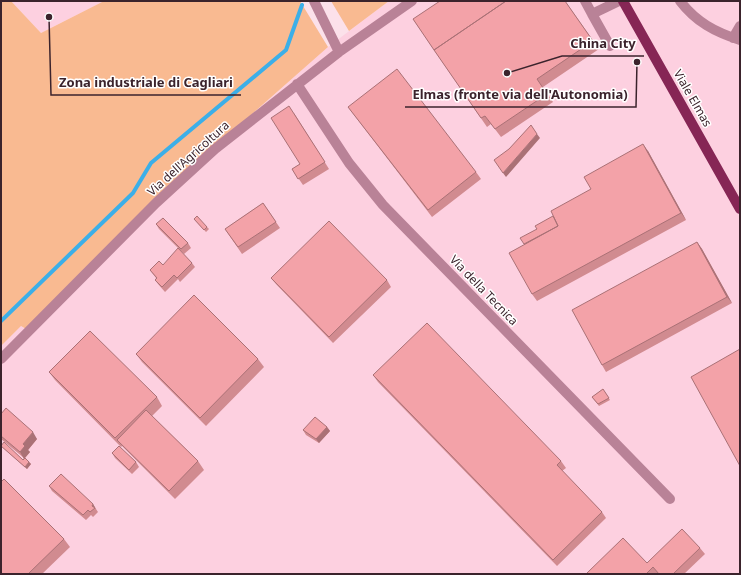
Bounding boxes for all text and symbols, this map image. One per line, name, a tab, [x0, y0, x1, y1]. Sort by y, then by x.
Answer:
callout: China City	[562, 31, 644, 56]
text: China City	[570, 34, 636, 52]
street label: Viale Elmas	[670, 66, 716, 130]
callout: Zona industriale di Cagliari	[51, 70, 241, 95]
text: Zona industriale di Cagliari	[59, 73, 233, 91]
callout: Elmas (fronte via dell'Autonomia)	[405, 82, 636, 107]
text: Elmas (fronte via dell'Autonomia)	[412, 85, 628, 103]
street label: Via dell'Agricoltura	[143, 117, 233, 199]
street label: Via della Tecnica	[446, 251, 522, 329]

